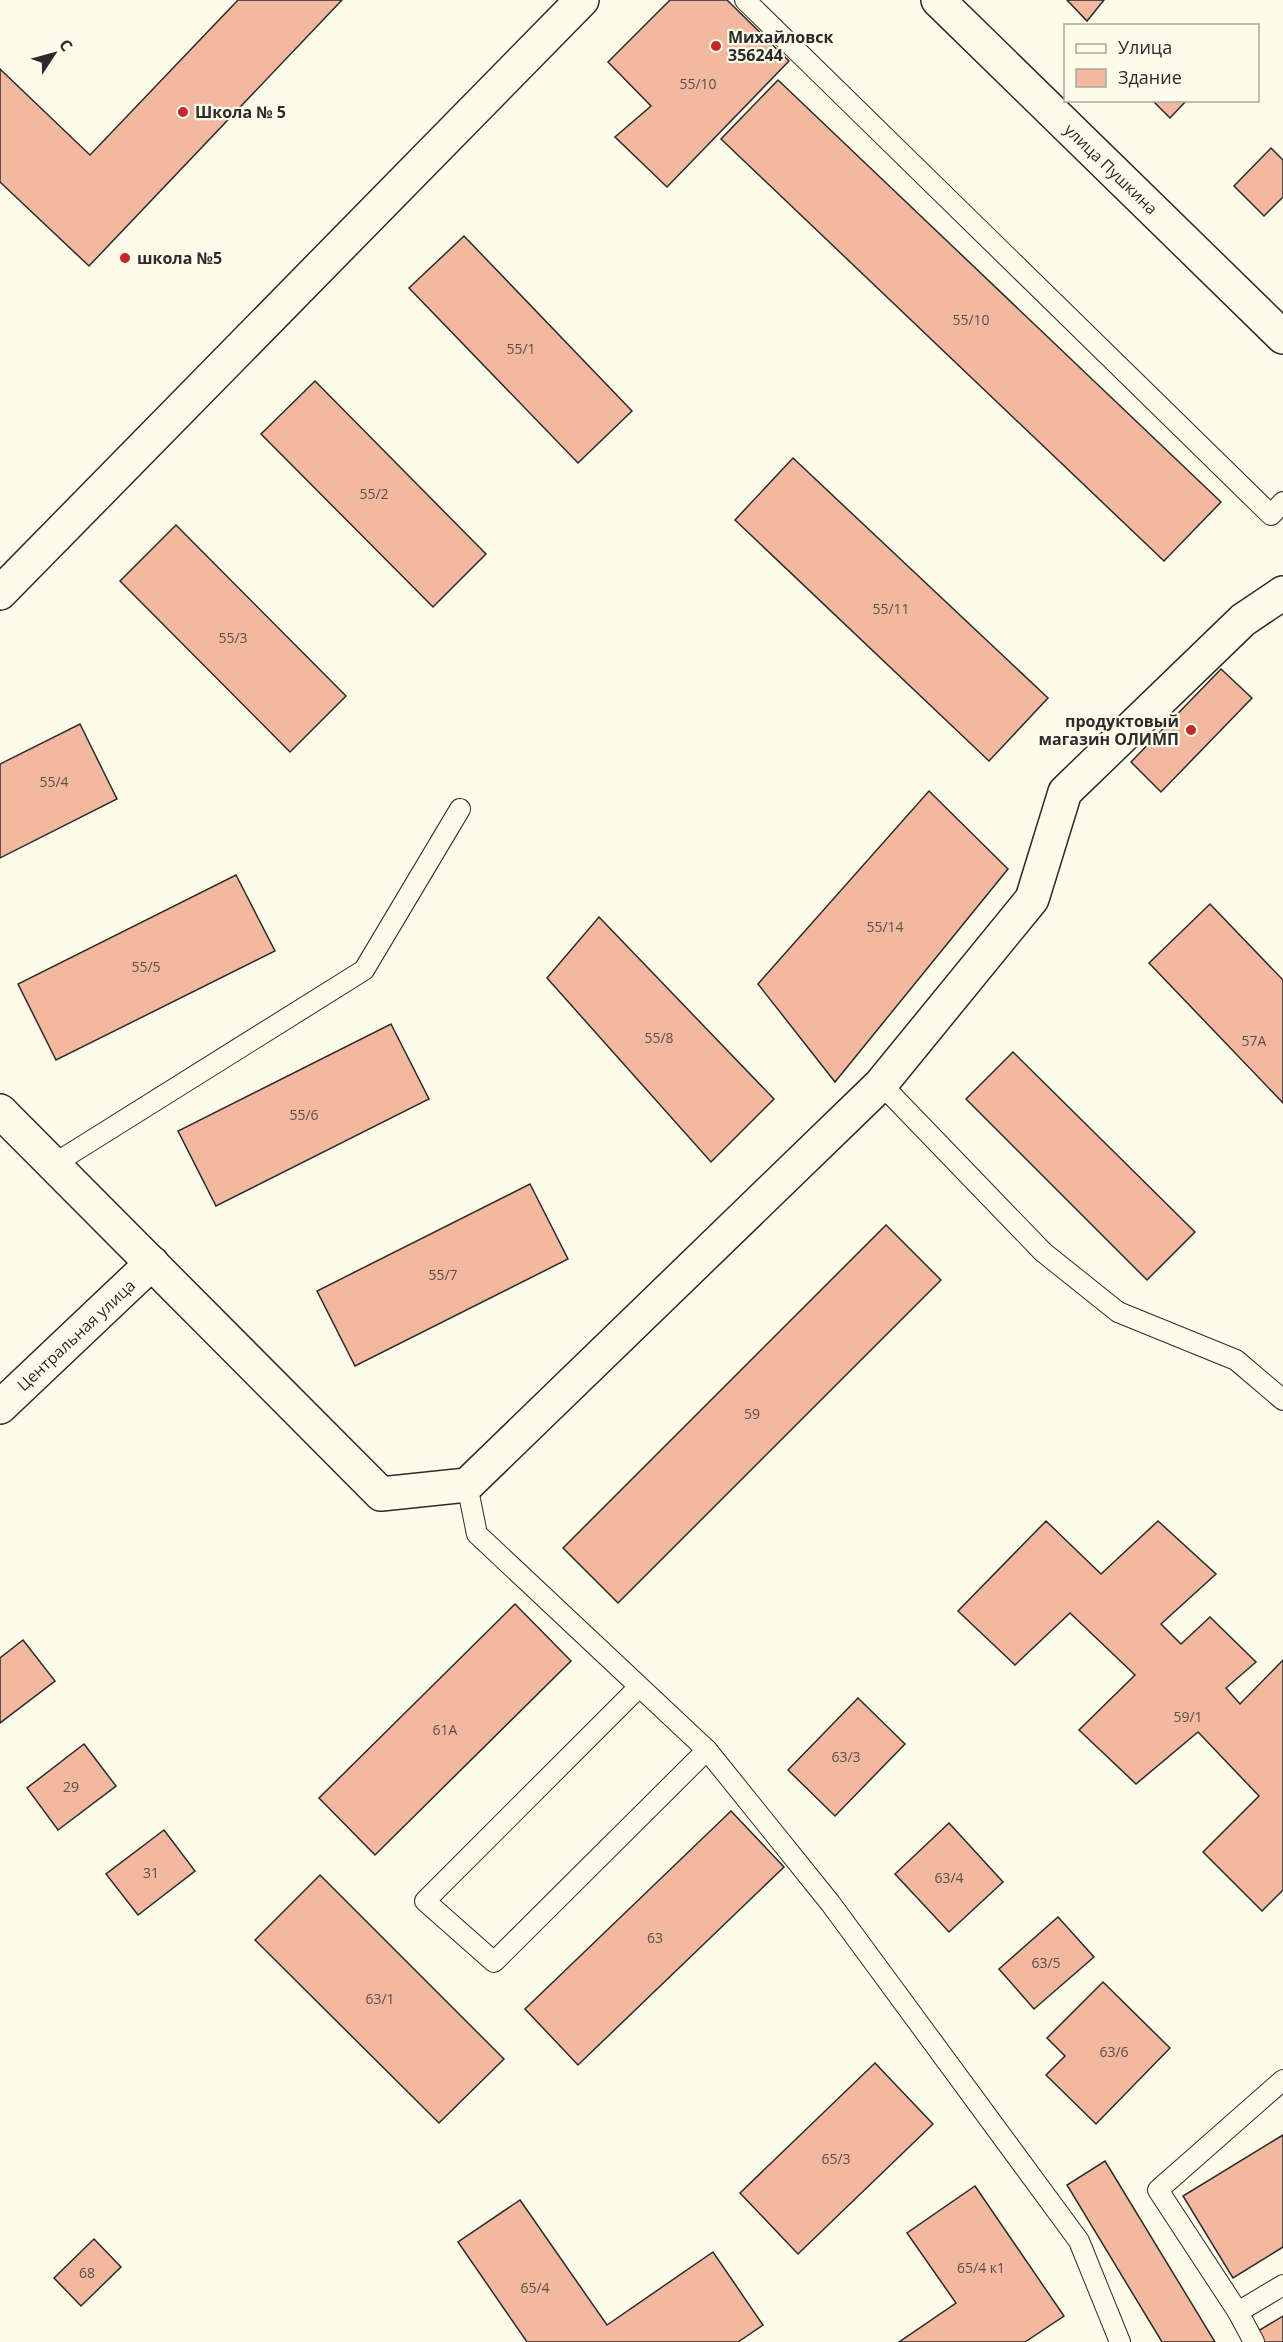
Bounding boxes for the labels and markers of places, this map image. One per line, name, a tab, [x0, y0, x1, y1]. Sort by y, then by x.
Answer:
place label: Михайловск 356244	[728, 26, 834, 66]
marker: Михайловск 356244	[709, 39, 723, 53]
place label: Школа № 5	[195, 101, 286, 123]
marker: Школа № 5	[176, 105, 190, 119]
place label: школа №5	[137, 247, 222, 269]
marker: школа №5	[118, 251, 132, 265]
place label: продуктовый магазин ОЛИМП	[1039, 710, 1179, 750]
marker: продуктовый магазин ОЛИМП	[1184, 723, 1198, 737]

